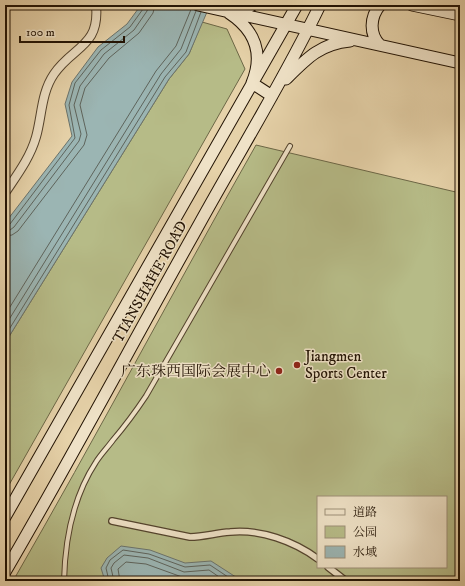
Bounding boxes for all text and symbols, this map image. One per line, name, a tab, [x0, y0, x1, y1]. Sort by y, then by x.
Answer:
scale bar	[20, 18, 124, 44]
text: 100 m	[26, 25, 55, 40]
street label: TIANSHAHE ROAD	[109, 218, 191, 346]
place label: Jiangmen Sports Center	[303, 347, 387, 383]
marker: Jiangmen Sports Center	[292, 360, 302, 370]
place label: 广东珠西国际会展中心	[121, 362, 271, 381]
marker: 广东珠西国际会展中心	[274, 366, 284, 376]
legend	[317, 496, 447, 568]
text: 道路	[353, 505, 377, 520]
text: 公园	[353, 525, 377, 540]
text: 水域	[353, 545, 377, 560]

